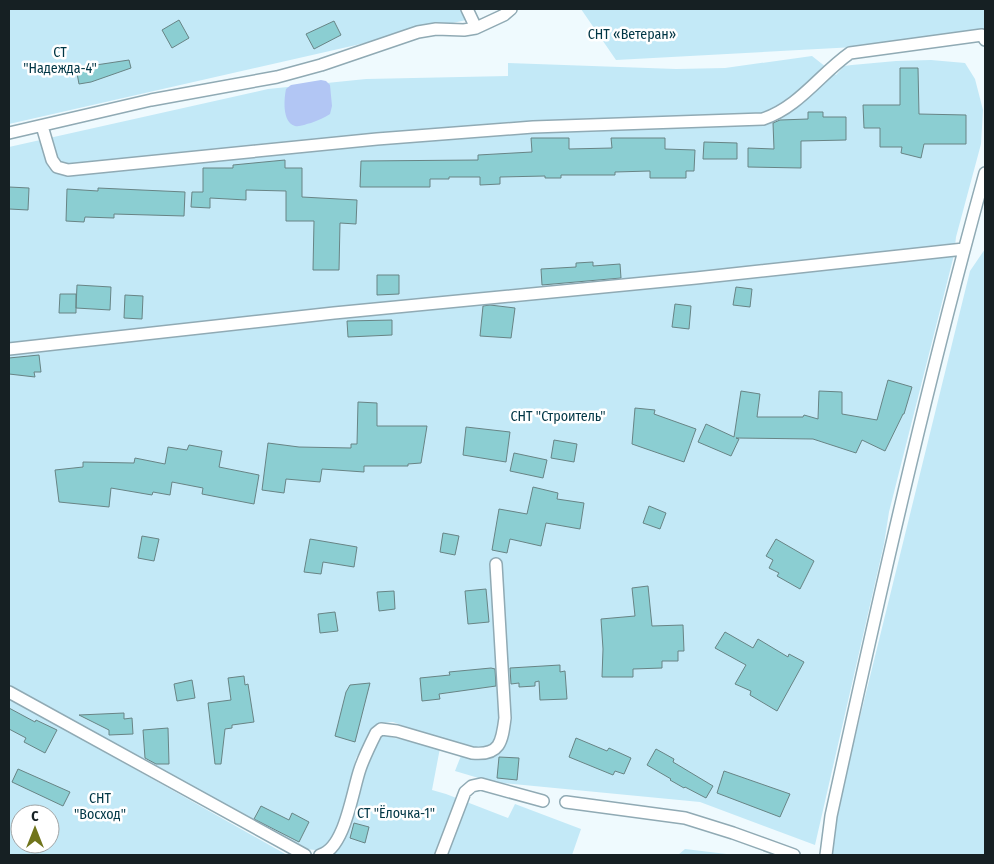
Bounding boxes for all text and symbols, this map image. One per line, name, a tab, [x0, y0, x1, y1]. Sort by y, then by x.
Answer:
park label: СНТ «Ветеран»	[588, 26, 676, 43]
park label: СТ "Надежда-4"	[23, 44, 97, 77]
park label: СНТ "Строитель"	[510, 408, 606, 425]
park label: СНТ "Восход"	[74, 790, 126, 823]
north arrow	[10, 804, 60, 854]
park label: СТ "Ёлочка-1"	[357, 805, 435, 822]
text: С	[31, 808, 39, 825]

